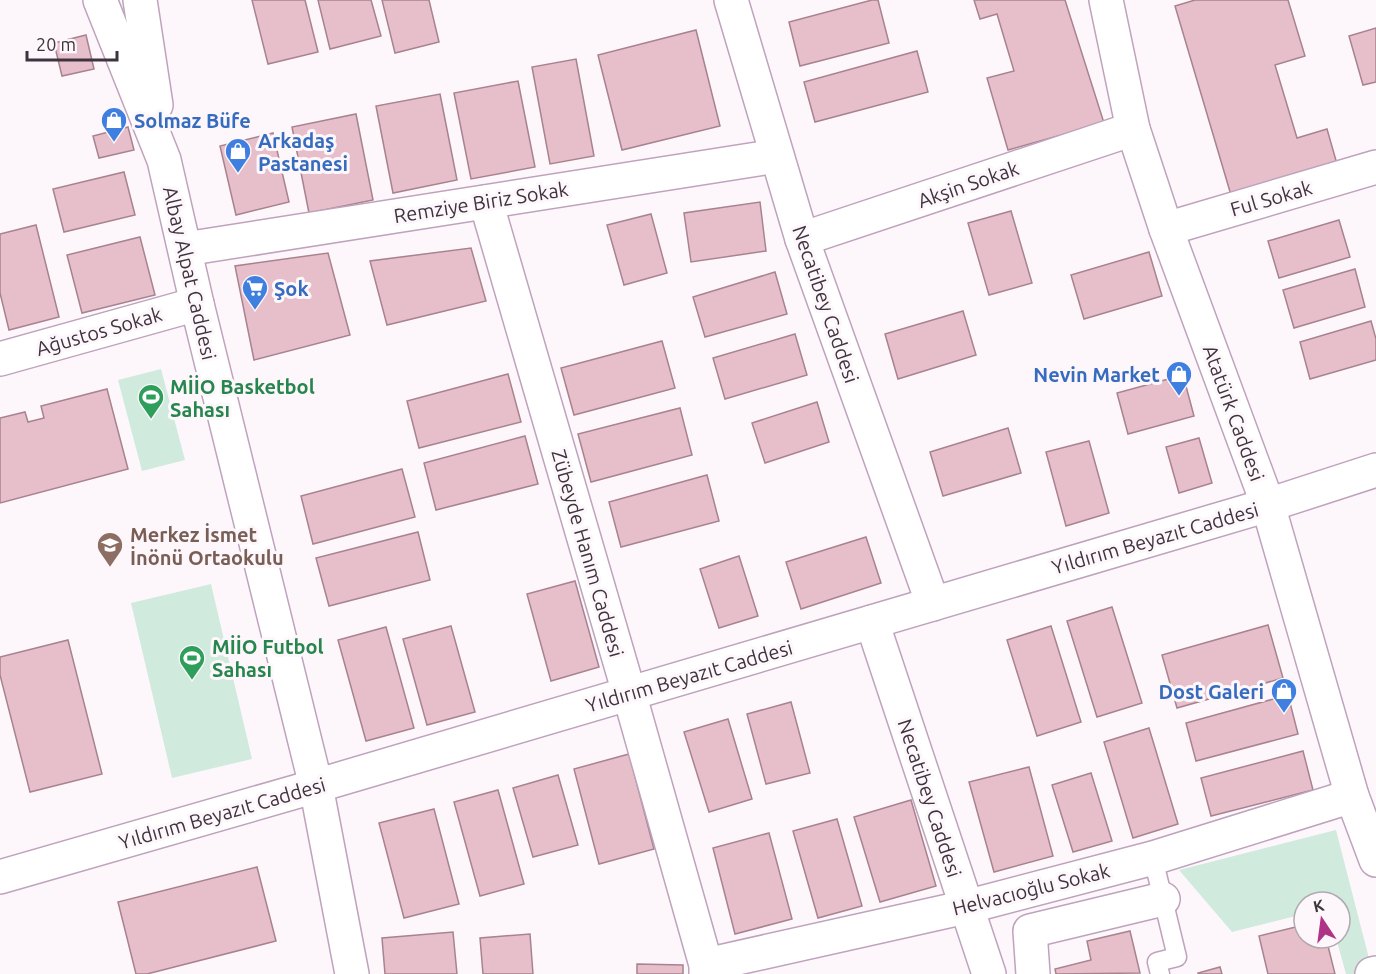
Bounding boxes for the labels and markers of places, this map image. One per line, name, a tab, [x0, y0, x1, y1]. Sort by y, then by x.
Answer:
shop icon: Solmaz Büfe	[99, 105, 129, 143]
place label: Solmaz Büfe	[134, 109, 251, 132]
place label: Arkadaş Pastanesi	[258, 129, 348, 175]
shop icon: Arkadaş Pastanesi	[223, 136, 253, 174]
supermarket icon: Şok	[240, 273, 270, 311]
place label: Şok	[274, 277, 309, 300]
shop icon: Nevin Market	[1164, 359, 1194, 397]
place label: Nevin Market	[1033, 363, 1160, 386]
place label: MİİO Basketbol Sahası	[170, 375, 315, 421]
sports icon: MİİO Basketbol Sahası	[136, 382, 166, 420]
place label: Merkez İsmet İnönü Ortaokulu	[130, 523, 284, 569]
school or university icon: Merkez İsmet İnönü Ortaokulu	[95, 530, 125, 568]
place label: MİİO Futbol Sahası	[212, 635, 324, 681]
sports icon: MİİO Futbol Sahası	[177, 643, 207, 681]
shop icon: Dost Galeri	[1269, 676, 1299, 714]
place label: Dost Galeri	[1159, 680, 1264, 703]

